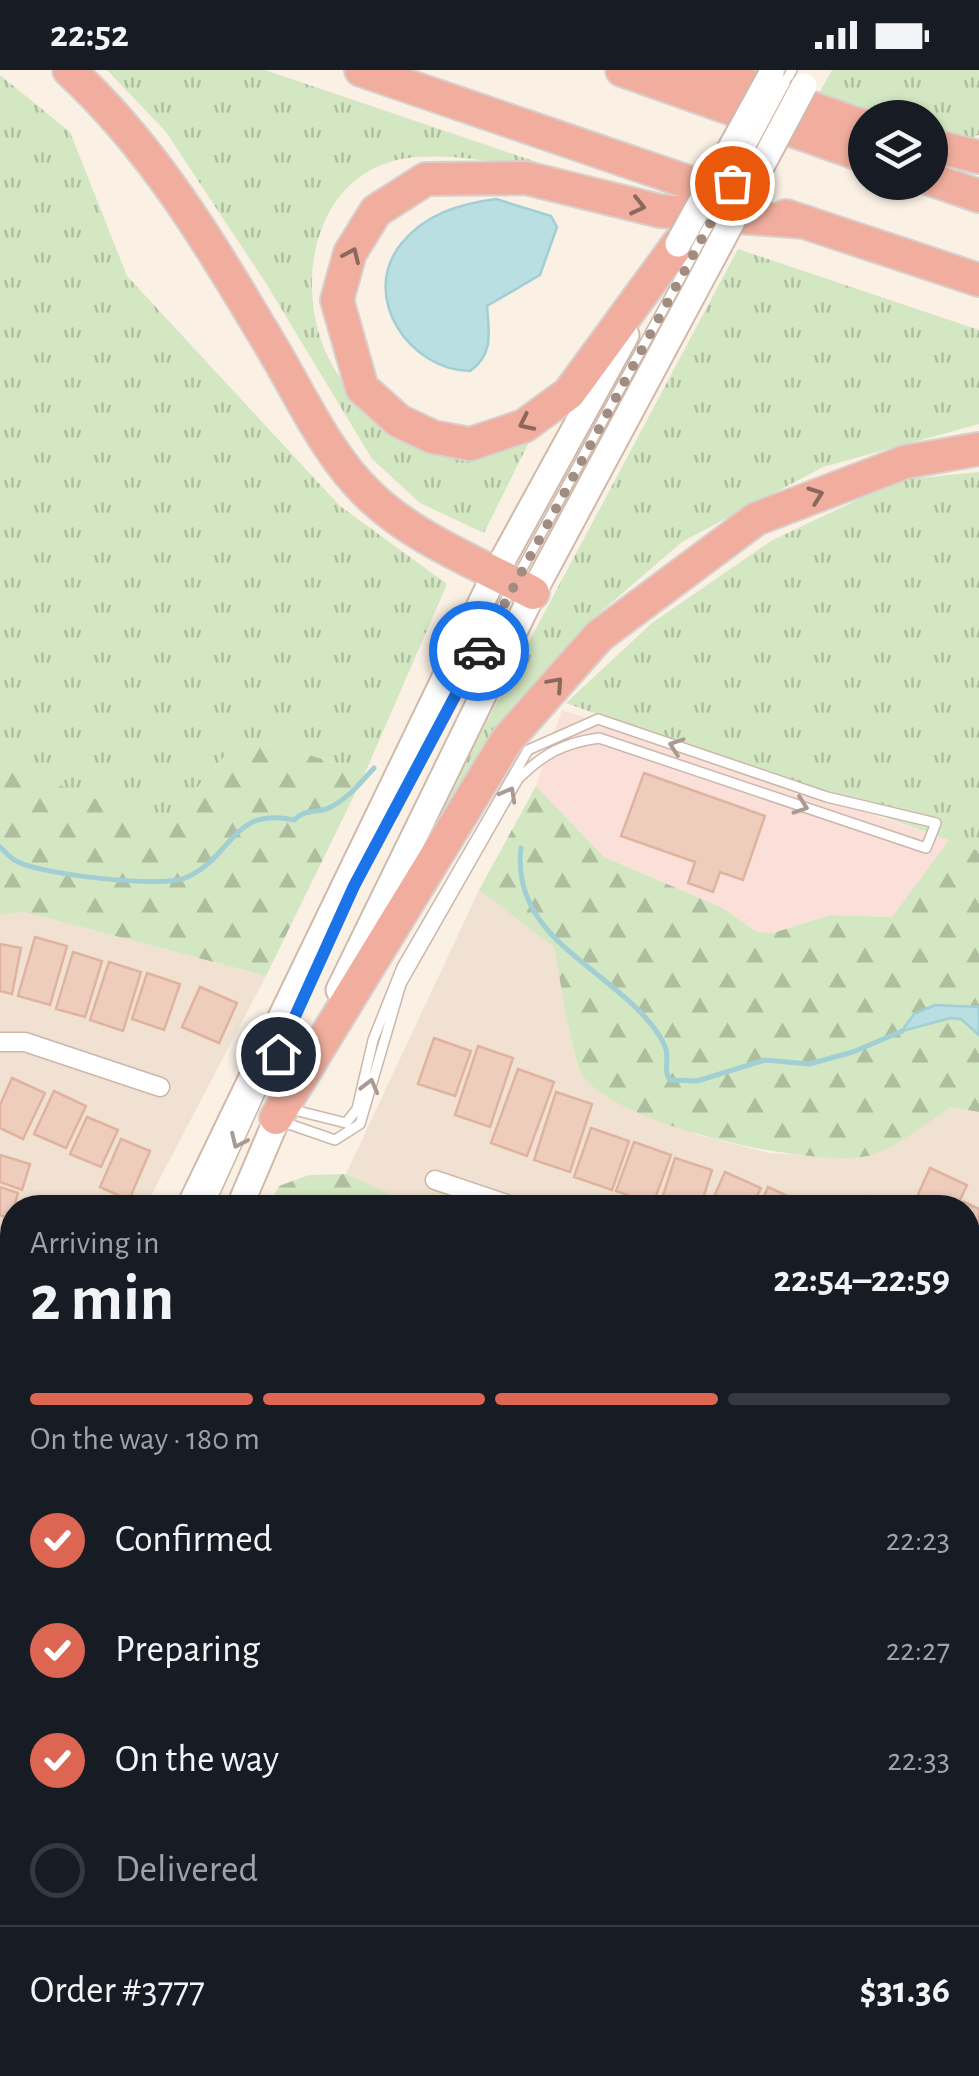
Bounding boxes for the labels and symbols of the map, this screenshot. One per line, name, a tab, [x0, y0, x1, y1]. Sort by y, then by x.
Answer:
pin	[690, 141, 775, 226]
one-way arrow	[629, 194, 646, 215]
one-way arrow	[340, 247, 360, 265]
one-way arrow	[518, 410, 536, 430]
one-way arrow	[806, 486, 823, 507]
courier	[429, 601, 529, 701]
one-way arrow	[544, 677, 562, 696]
one-way arrow	[668, 737, 686, 758]
one-way arrow	[497, 787, 517, 805]
one-way arrow	[792, 794, 809, 815]
pin	[236, 1012, 321, 1097]
one-way arrow	[359, 1077, 380, 1095]
one-way arrow	[230, 1131, 250, 1149]

